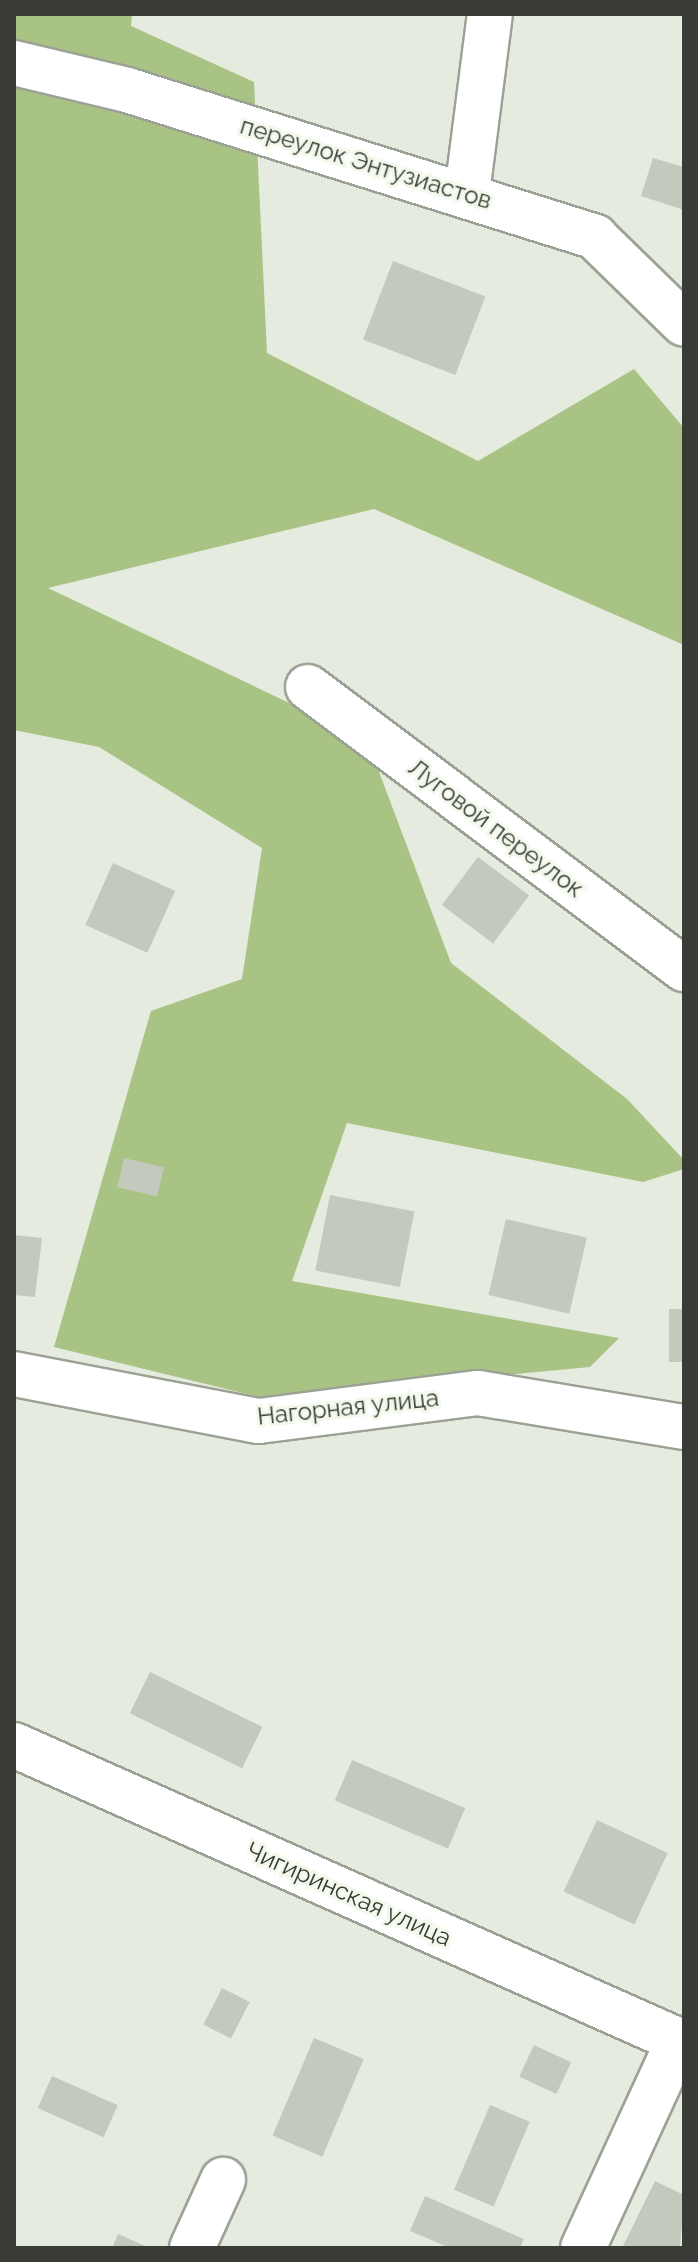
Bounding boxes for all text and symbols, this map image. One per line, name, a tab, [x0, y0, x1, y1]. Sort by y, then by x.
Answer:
street label: переулок Энтузиастов	[237, 111, 495, 215]
street label: Луговой переулок	[403, 753, 589, 903]
street label: Нагорная улица	[255, 1383, 441, 1431]
street label: Чигиринская улица	[242, 1836, 456, 1952]

